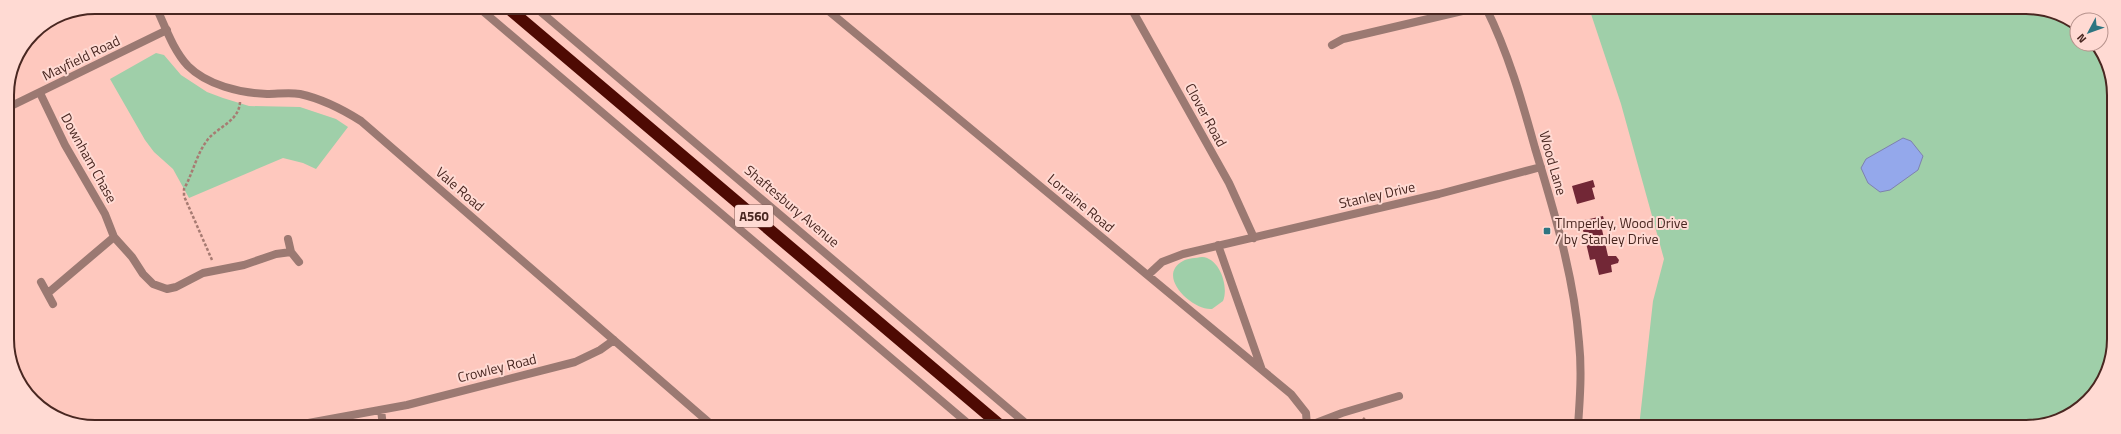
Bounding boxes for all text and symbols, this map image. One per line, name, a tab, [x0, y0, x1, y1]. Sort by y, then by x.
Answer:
north arrow	[2069, 12, 2109, 52]
street label: Mayfield Road	[38, 30, 123, 85]
text: N	[2073, 30, 2090, 47]
street label: Clover Road	[1180, 79, 1233, 150]
street label: Downham Chase	[56, 109, 123, 206]
street label: Wood Lane	[1534, 128, 1573, 197]
street label: Shaftesbury Avenue	[740, 159, 844, 252]
street label: Vale Road	[431, 162, 489, 216]
street label: Lorraine Road	[1043, 168, 1119, 237]
street label: Stanley Drive	[1337, 176, 1417, 213]
road number: A560	[735, 205, 773, 227]
place label: TImperley, Wood Drive / by Stanley Drive	[1555, 212, 1687, 249]
marker: TImperley, Wood Drive / by Stanley Drive	[1542, 226, 1552, 236]
street label: Crowley Road	[455, 348, 539, 387]

